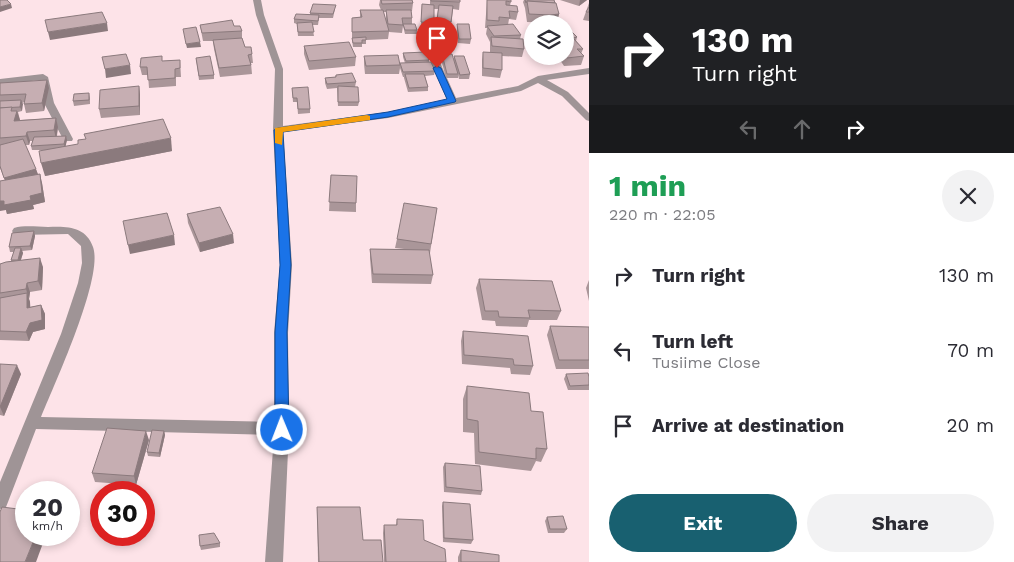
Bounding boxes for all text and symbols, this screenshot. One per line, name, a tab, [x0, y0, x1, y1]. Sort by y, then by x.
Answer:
map controls	[524, 15, 574, 65]
button: layers	[524, 15, 574, 65]
pin	[416, 17, 458, 68]
text: 130 m	[692, 19, 793, 61]
icon: right	[609, 20, 674, 85]
icon: arrive	[423, 24, 451, 52]
text: Turn right	[692, 61, 797, 86]
icon: left	[735, 115, 763, 143]
icon: ahead	[788, 115, 816, 143]
icon: right	[841, 115, 869, 143]
text: 1 min	[609, 168, 686, 203]
button: close	[942, 170, 994, 222]
text: 220 m · 22:05	[609, 205, 716, 224]
icon: right	[609, 262, 637, 290]
text: Turn right	[652, 264, 745, 287]
text: 130 m	[939, 264, 994, 287]
text: Turn left	[652, 330, 733, 353]
icon: left	[609, 337, 637, 365]
text: 70 m	[947, 339, 994, 362]
text: Tusiime Close	[652, 353, 761, 372]
position arrow	[255, 403, 307, 455]
icon: arrive	[609, 412, 637, 440]
text: Arrive at destination	[652, 414, 844, 437]
text: 20 m	[947, 414, 994, 437]
speed limit sign: 30	[90, 481, 155, 546]
text: 20	[32, 493, 63, 522]
button: Exit	[609, 494, 797, 552]
button: Share	[807, 494, 994, 552]
text: km/h	[32, 519, 63, 533]

